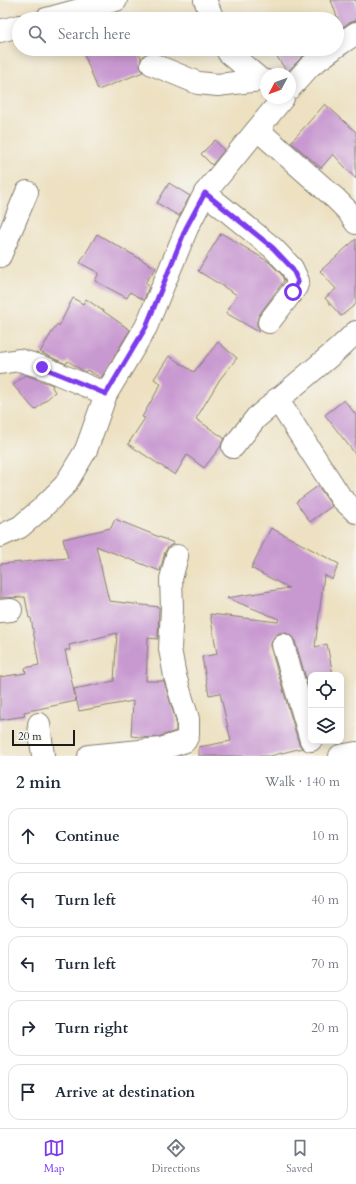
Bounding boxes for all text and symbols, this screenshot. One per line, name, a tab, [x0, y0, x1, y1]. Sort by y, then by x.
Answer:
search box	[12, 12, 344, 56]
icon: search	[26, 23, 48, 45]
text: Search here	[58, 24, 131, 44]
north arrow	[260, 68, 296, 104]
route start	[284, 283, 302, 301]
route end	[33, 358, 51, 376]
map controls	[308, 672, 344, 744]
button: locate	[308, 672, 344, 708]
button: layers	[308, 708, 344, 744]
scale bar	[12, 728, 75, 747]
text: 20 m	[18, 729, 42, 744]
text: 2 min	[16, 771, 61, 794]
text: Walk · 140 m	[265, 773, 340, 791]
icon: ahead	[17, 825, 39, 847]
text: Continue	[55, 826, 120, 846]
text: 10 m	[311, 827, 339, 845]
icon: left	[17, 889, 39, 911]
text: Turn left	[55, 890, 116, 910]
text: 40 m	[311, 891, 339, 909]
icon: left	[17, 953, 39, 975]
text: Turn left	[55, 954, 116, 974]
text: 70 m	[311, 955, 339, 973]
icon: right	[17, 1017, 39, 1039]
text: Turn right	[55, 1018, 128, 1038]
text: 20 m	[311, 1019, 339, 1037]
icon: arrive	[17, 1081, 39, 1103]
text: Arrive at destination	[55, 1082, 195, 1102]
tab: Map	[43, 1137, 65, 1176]
tab: Directions	[151, 1137, 200, 1176]
tab: Saved	[286, 1137, 313, 1176]

